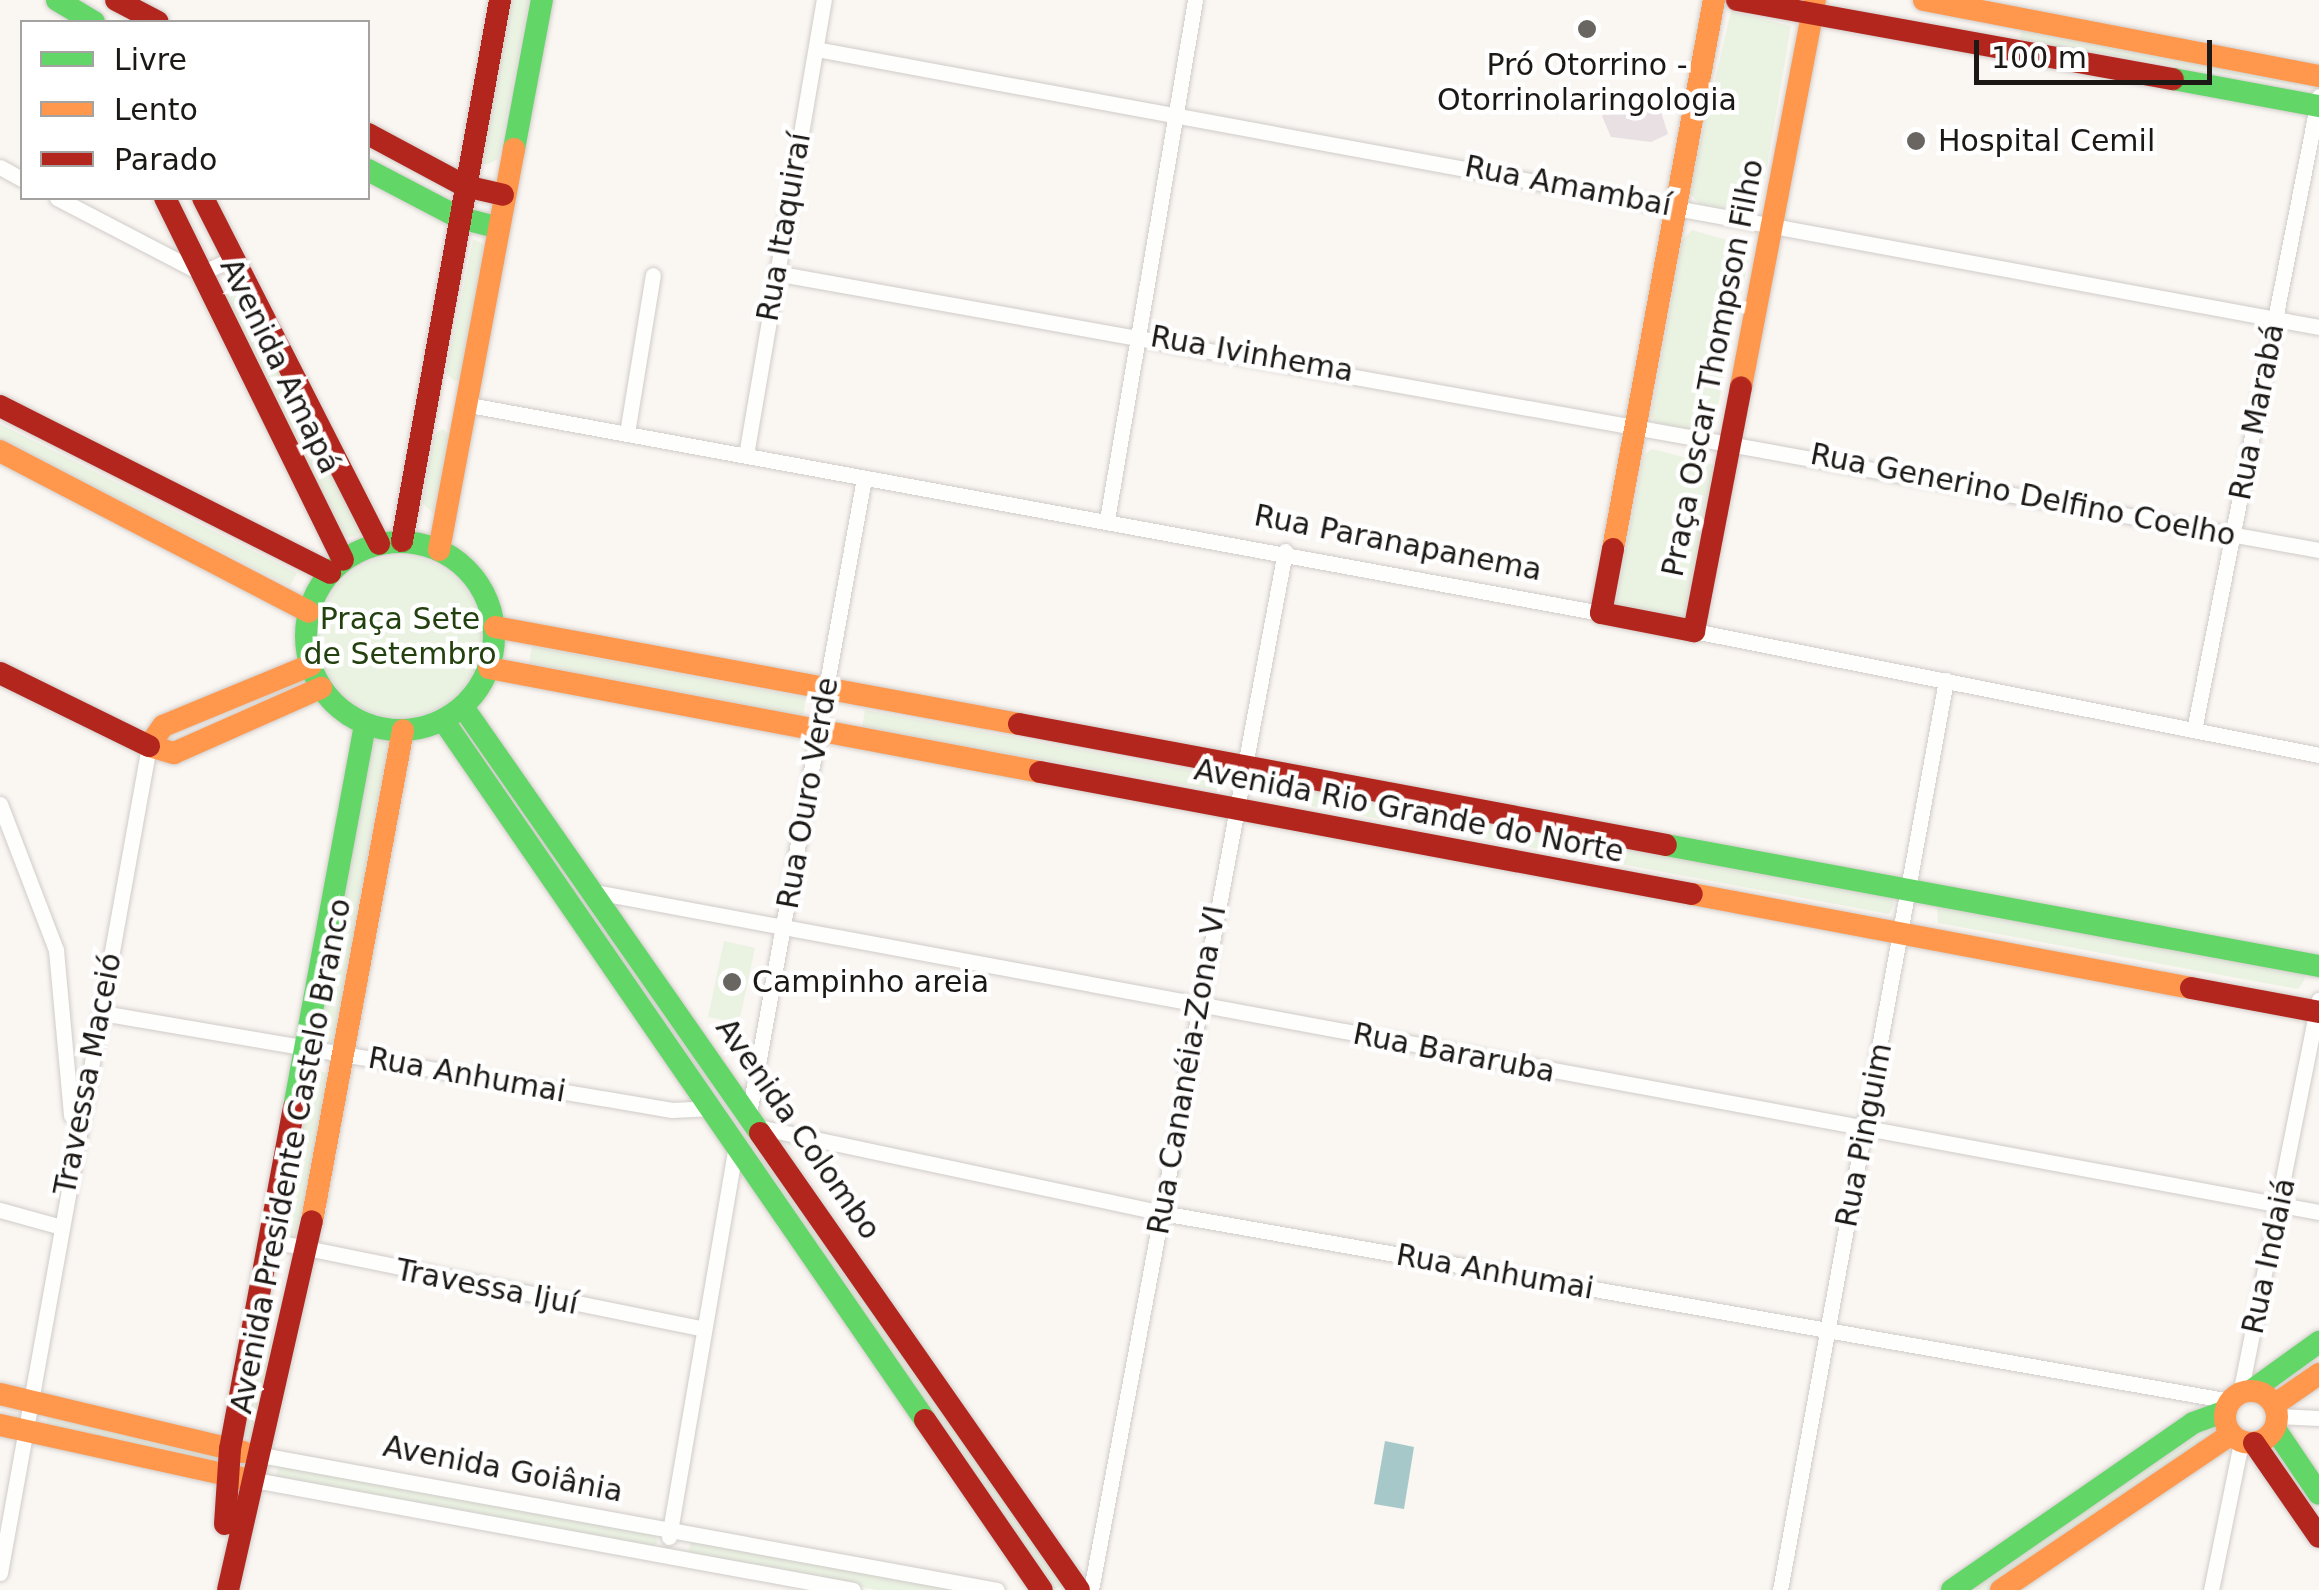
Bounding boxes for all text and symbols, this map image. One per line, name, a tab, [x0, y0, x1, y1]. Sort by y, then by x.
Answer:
marker: Pró Otorrino - Otorrinolaringologia	[1574, 16, 1600, 42]
legend	[20, 20, 370, 200]
scale bar	[1979, 20, 2216, 82]
text: 100 m	[1991, 40, 2087, 75]
text: Livre	[114, 42, 187, 77]
place label: Pró Otorrino - Otorrinolaringologia	[1437, 47, 1737, 118]
text: Lento	[114, 92, 198, 127]
place label: Hospital Cemil	[1938, 123, 2155, 159]
marker: Hospital Cemil	[1903, 128, 1929, 154]
street label: Rua Itaquiraí	[750, 130, 818, 324]
text: Parado	[114, 142, 217, 177]
street label: Rua Amambaí	[1462, 148, 1674, 224]
street label: Praça Oscar Thompson Filho	[1655, 156, 1771, 580]
street label: Avenida Amapá	[212, 253, 348, 479]
street label: Rua Ivinhema	[1148, 318, 1356, 390]
street label: Rua Marabá	[2222, 321, 2292, 503]
street label: Rua Generino Delfino Coelho	[1807, 436, 2239, 554]
street label: Rua Paranapanema	[1251, 497, 1545, 589]
park label: Praça Sete de Setembro	[303, 601, 497, 672]
street label: Rua Ouro Verde	[770, 674, 846, 912]
street label: Avenida Rio Grande do Norte	[1191, 752, 1627, 870]
street label: Avenida Presidente Castelo Branco	[223, 895, 359, 1417]
street label: Rua Cananéia-Zona VI	[1140, 903, 1234, 1237]
street label: Travessa Maceió	[47, 950, 129, 1198]
place label: Campinho areia	[752, 964, 989, 1000]
marker: Campinho areia	[721, 971, 743, 993]
street label: Avenida Colombo	[708, 1011, 888, 1247]
street label: Rua Bararuba	[1350, 1016, 1558, 1090]
street label: Rua Anhumai	[365, 1040, 569, 1110]
street label: Rua Pinguim	[1829, 1040, 1899, 1230]
street label: Rua Indaiá	[2235, 1175, 2303, 1337]
street label: Rua Anhumai	[1393, 1237, 1597, 1307]
street label: Travessa Ijuí	[393, 1252, 581, 1322]
street label: Avenida Goiânia	[380, 1428, 626, 1510]

